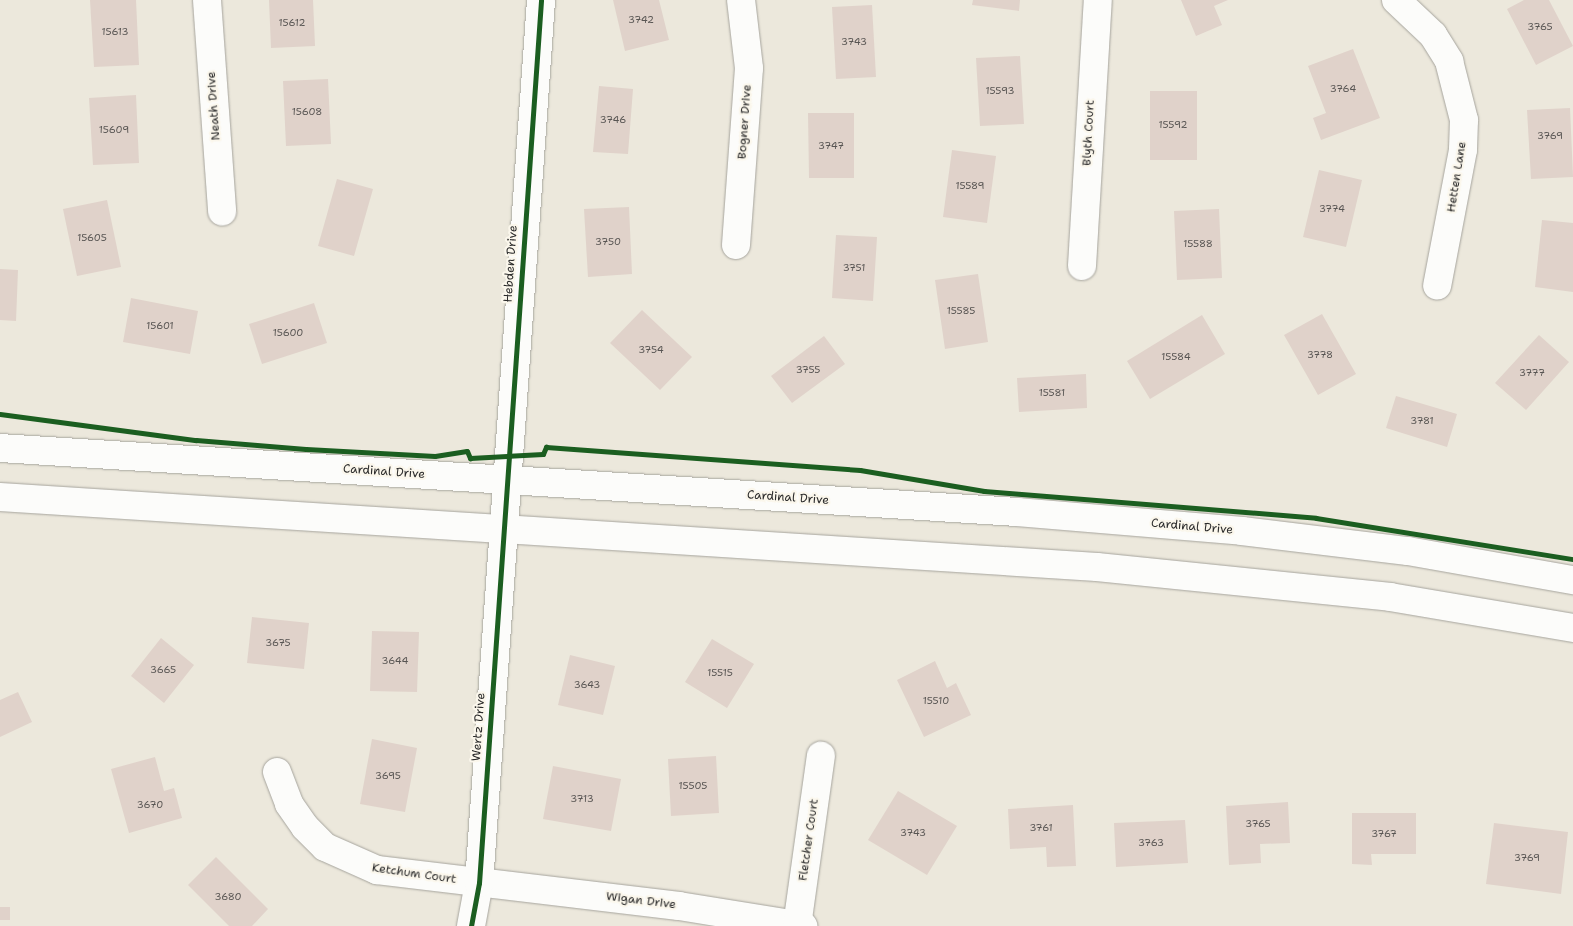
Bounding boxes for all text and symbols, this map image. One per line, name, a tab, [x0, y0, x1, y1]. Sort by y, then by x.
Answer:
house number: 3742	[628, 14, 654, 26]
house number: 15612	[279, 17, 305, 29]
house number: 3765	[1527, 21, 1553, 33]
house number: 15613	[102, 26, 128, 38]
house number: 3743	[841, 36, 867, 48]
street label: Neath Drive	[204, 71, 224, 141]
house number: 3764	[1330, 83, 1356, 95]
street label: Bogner Drive	[735, 84, 755, 160]
house number: 15593	[986, 85, 1014, 97]
street label: Blyth Court	[1080, 100, 1098, 166]
house number: 15608	[292, 106, 322, 118]
house number: 3746	[600, 114, 626, 126]
house number: 15592	[1159, 119, 1187, 131]
house number: 15609	[99, 124, 129, 136]
house number: 3769	[1537, 130, 1563, 142]
house number: 3747	[818, 140, 844, 152]
street label: Hetten Lane	[1444, 141, 1470, 213]
house number: 15589	[955, 180, 985, 192]
house number: 3774	[1319, 203, 1345, 215]
street label: Hebden Drive	[501, 225, 521, 303]
house number: 15605	[77, 232, 107, 244]
house number: 3750	[595, 236, 621, 248]
house number: 15588	[1183, 238, 1213, 250]
house number: 3751	[843, 262, 865, 274]
house number: 15585	[947, 305, 975, 317]
house number: 15601	[146, 320, 174, 332]
house number: 15600	[273, 327, 303, 339]
house number: 3754	[638, 344, 664, 356]
house number: 3778	[1307, 349, 1333, 361]
house number: 15584	[1161, 351, 1191, 363]
house number: 3755	[796, 364, 820, 376]
house number: 3777	[1519, 367, 1545, 379]
house number: 15581	[1039, 387, 1065, 399]
house number: 3781	[1410, 415, 1434, 427]
street label: Cardinal Drive	[342, 462, 426, 482]
street label: Cardinal Drive	[746, 488, 830, 508]
street label: Cardinal Drive	[1150, 516, 1234, 538]
house number: 3675	[265, 637, 291, 649]
house number: 3644	[381, 655, 409, 667]
house number: 3665	[150, 664, 176, 676]
house number: 15515	[707, 667, 733, 679]
house number: 3643	[574, 679, 600, 691]
street label: Wertz Drive	[469, 692, 489, 762]
house number: 15510	[923, 695, 949, 707]
house number: 3695	[375, 770, 401, 782]
house number: 15505	[679, 780, 707, 792]
house number: 3713	[570, 793, 594, 805]
street label: Fletcher Court	[796, 798, 822, 882]
house number: 3670	[137, 799, 163, 811]
house number: 3765	[1245, 818, 1271, 830]
house number: 3761	[1029, 822, 1053, 834]
house number: 3743	[900, 827, 926, 839]
house number: 3767	[1371, 828, 1397, 840]
house number: 3763	[1138, 837, 1164, 849]
house number: 3769	[1514, 852, 1540, 864]
street label: Ketchum Court	[371, 861, 457, 887]
street label: Wigan Drive	[605, 890, 677, 912]
house number: 3680	[214, 891, 242, 903]

